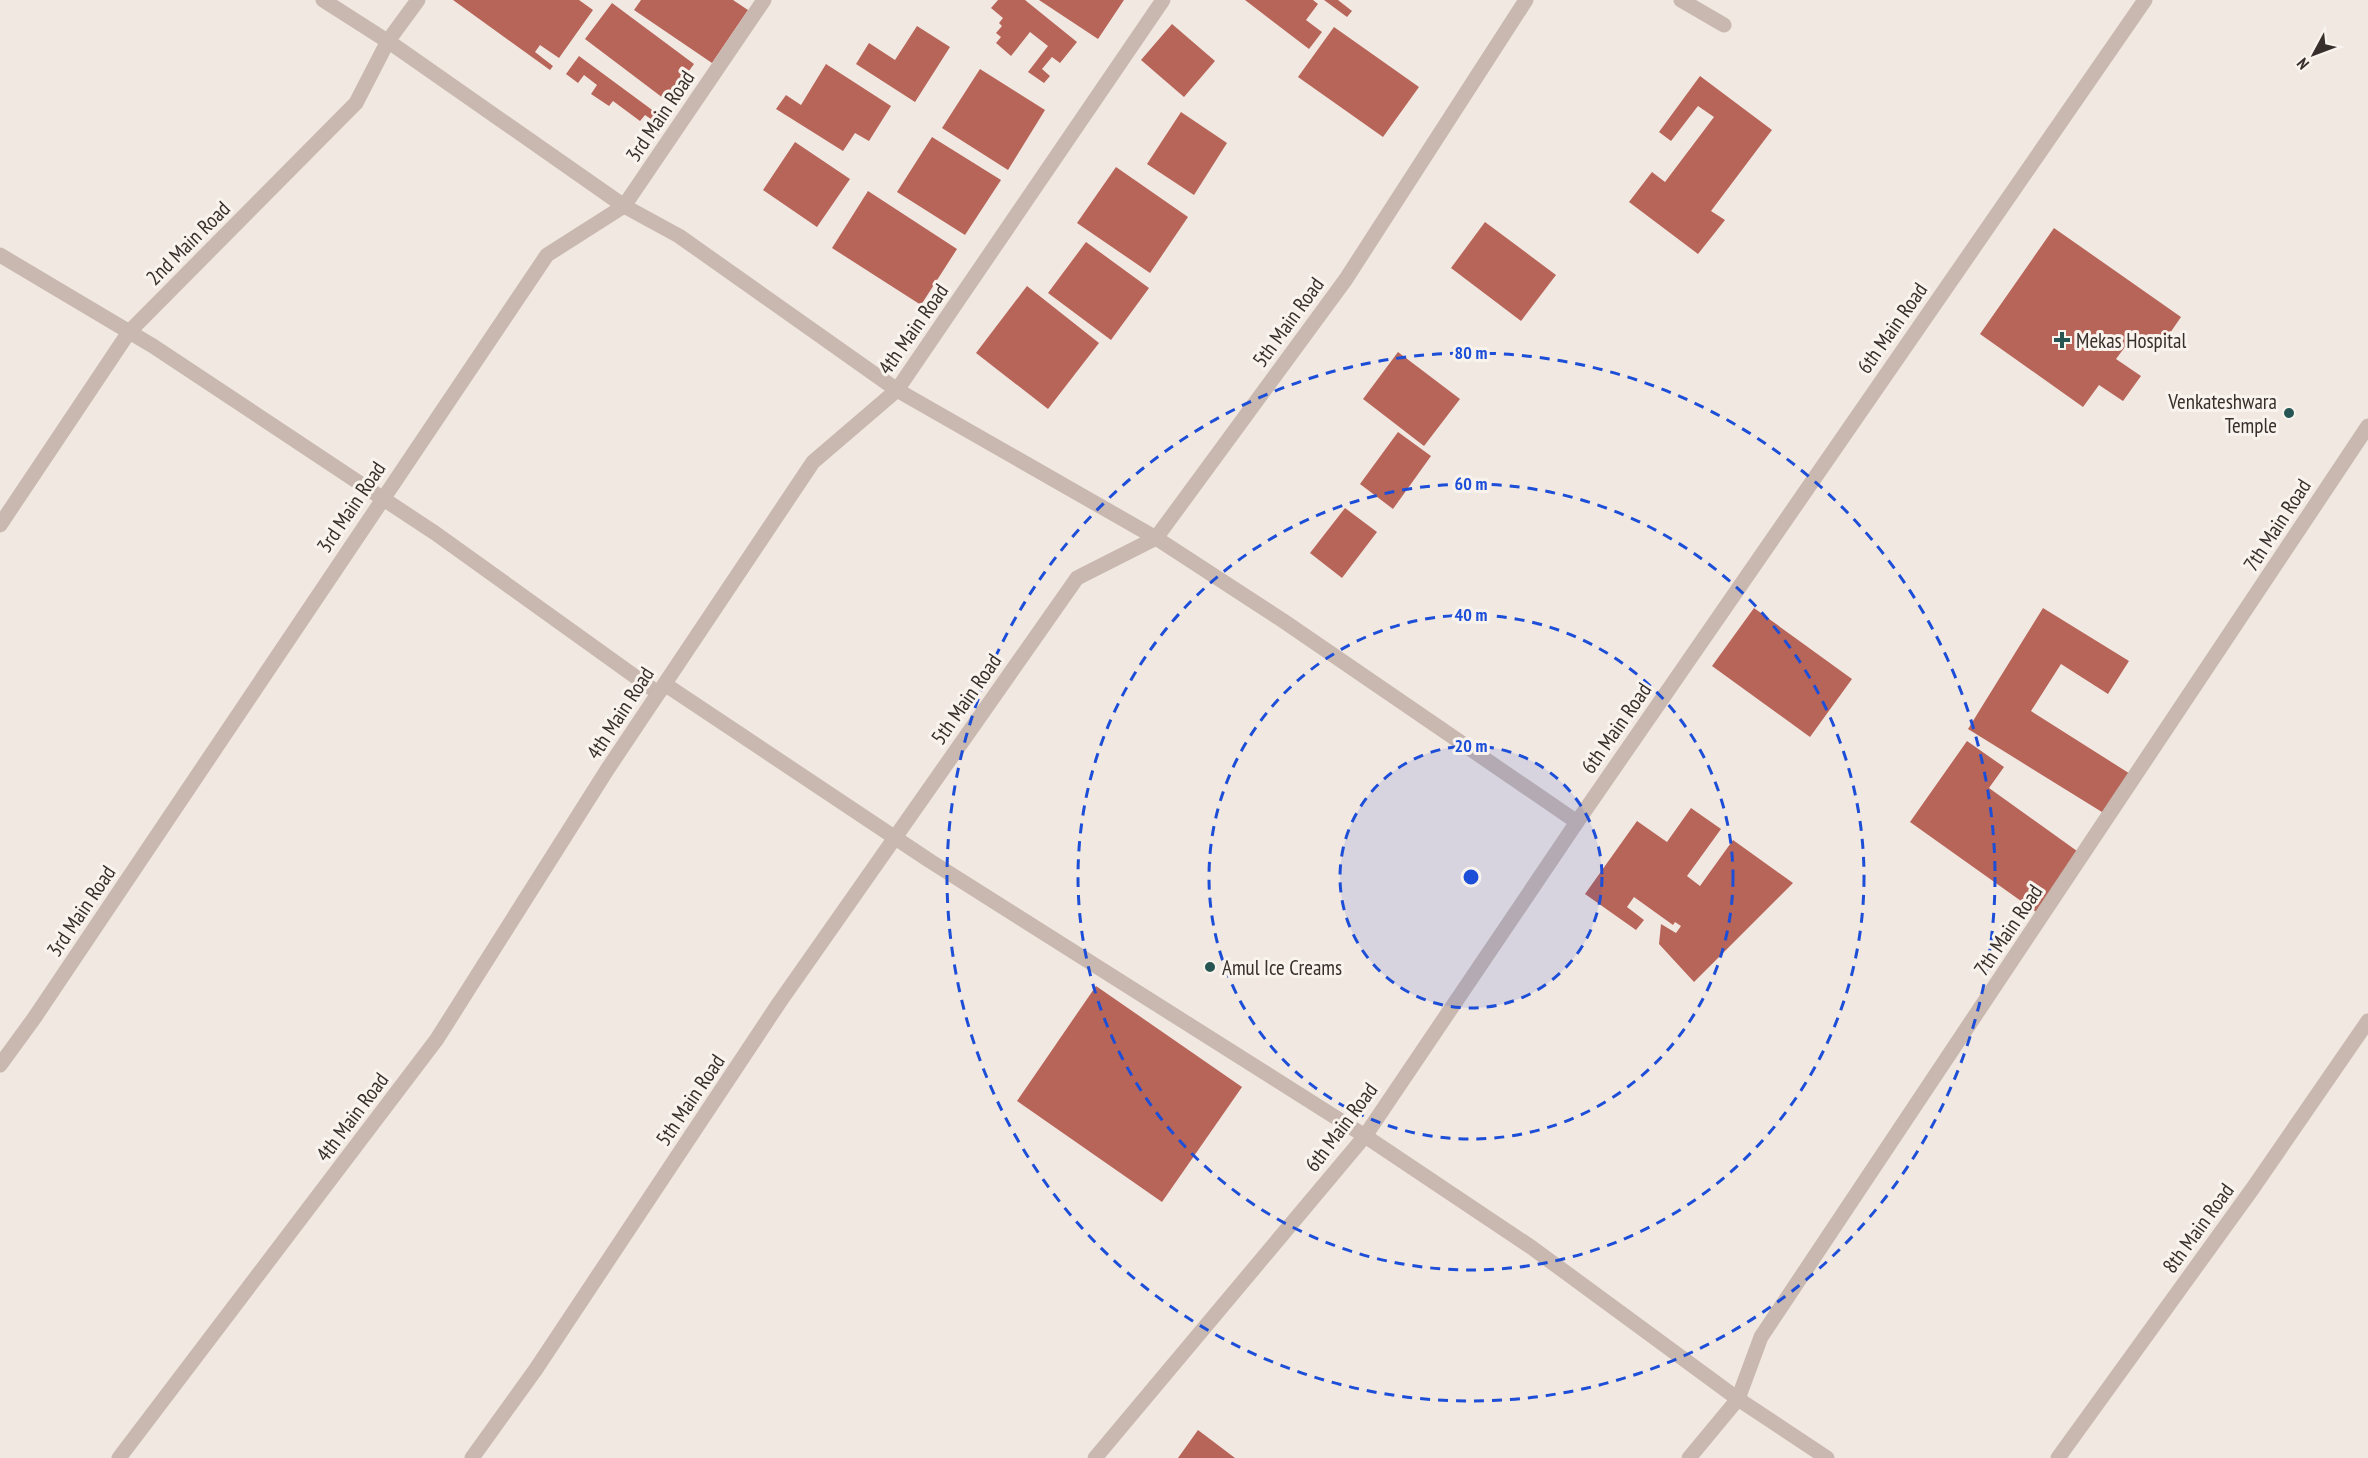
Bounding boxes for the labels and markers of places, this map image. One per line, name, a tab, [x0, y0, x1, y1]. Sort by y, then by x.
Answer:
place label: Mekas Hospital	[2076, 327, 2186, 354]
marker: Mekas Hospital	[2053, 331, 2071, 349]
place label: Venkateshwara Temple	[2167, 388, 2277, 439]
marker: Venkateshwara Temple	[2282, 406, 2296, 420]
centre of rings	[1461, 867, 1481, 887]
place label: Amul Ice Creams	[1222, 954, 1342, 981]
marker: Amul Ice Creams	[1203, 960, 1217, 974]

